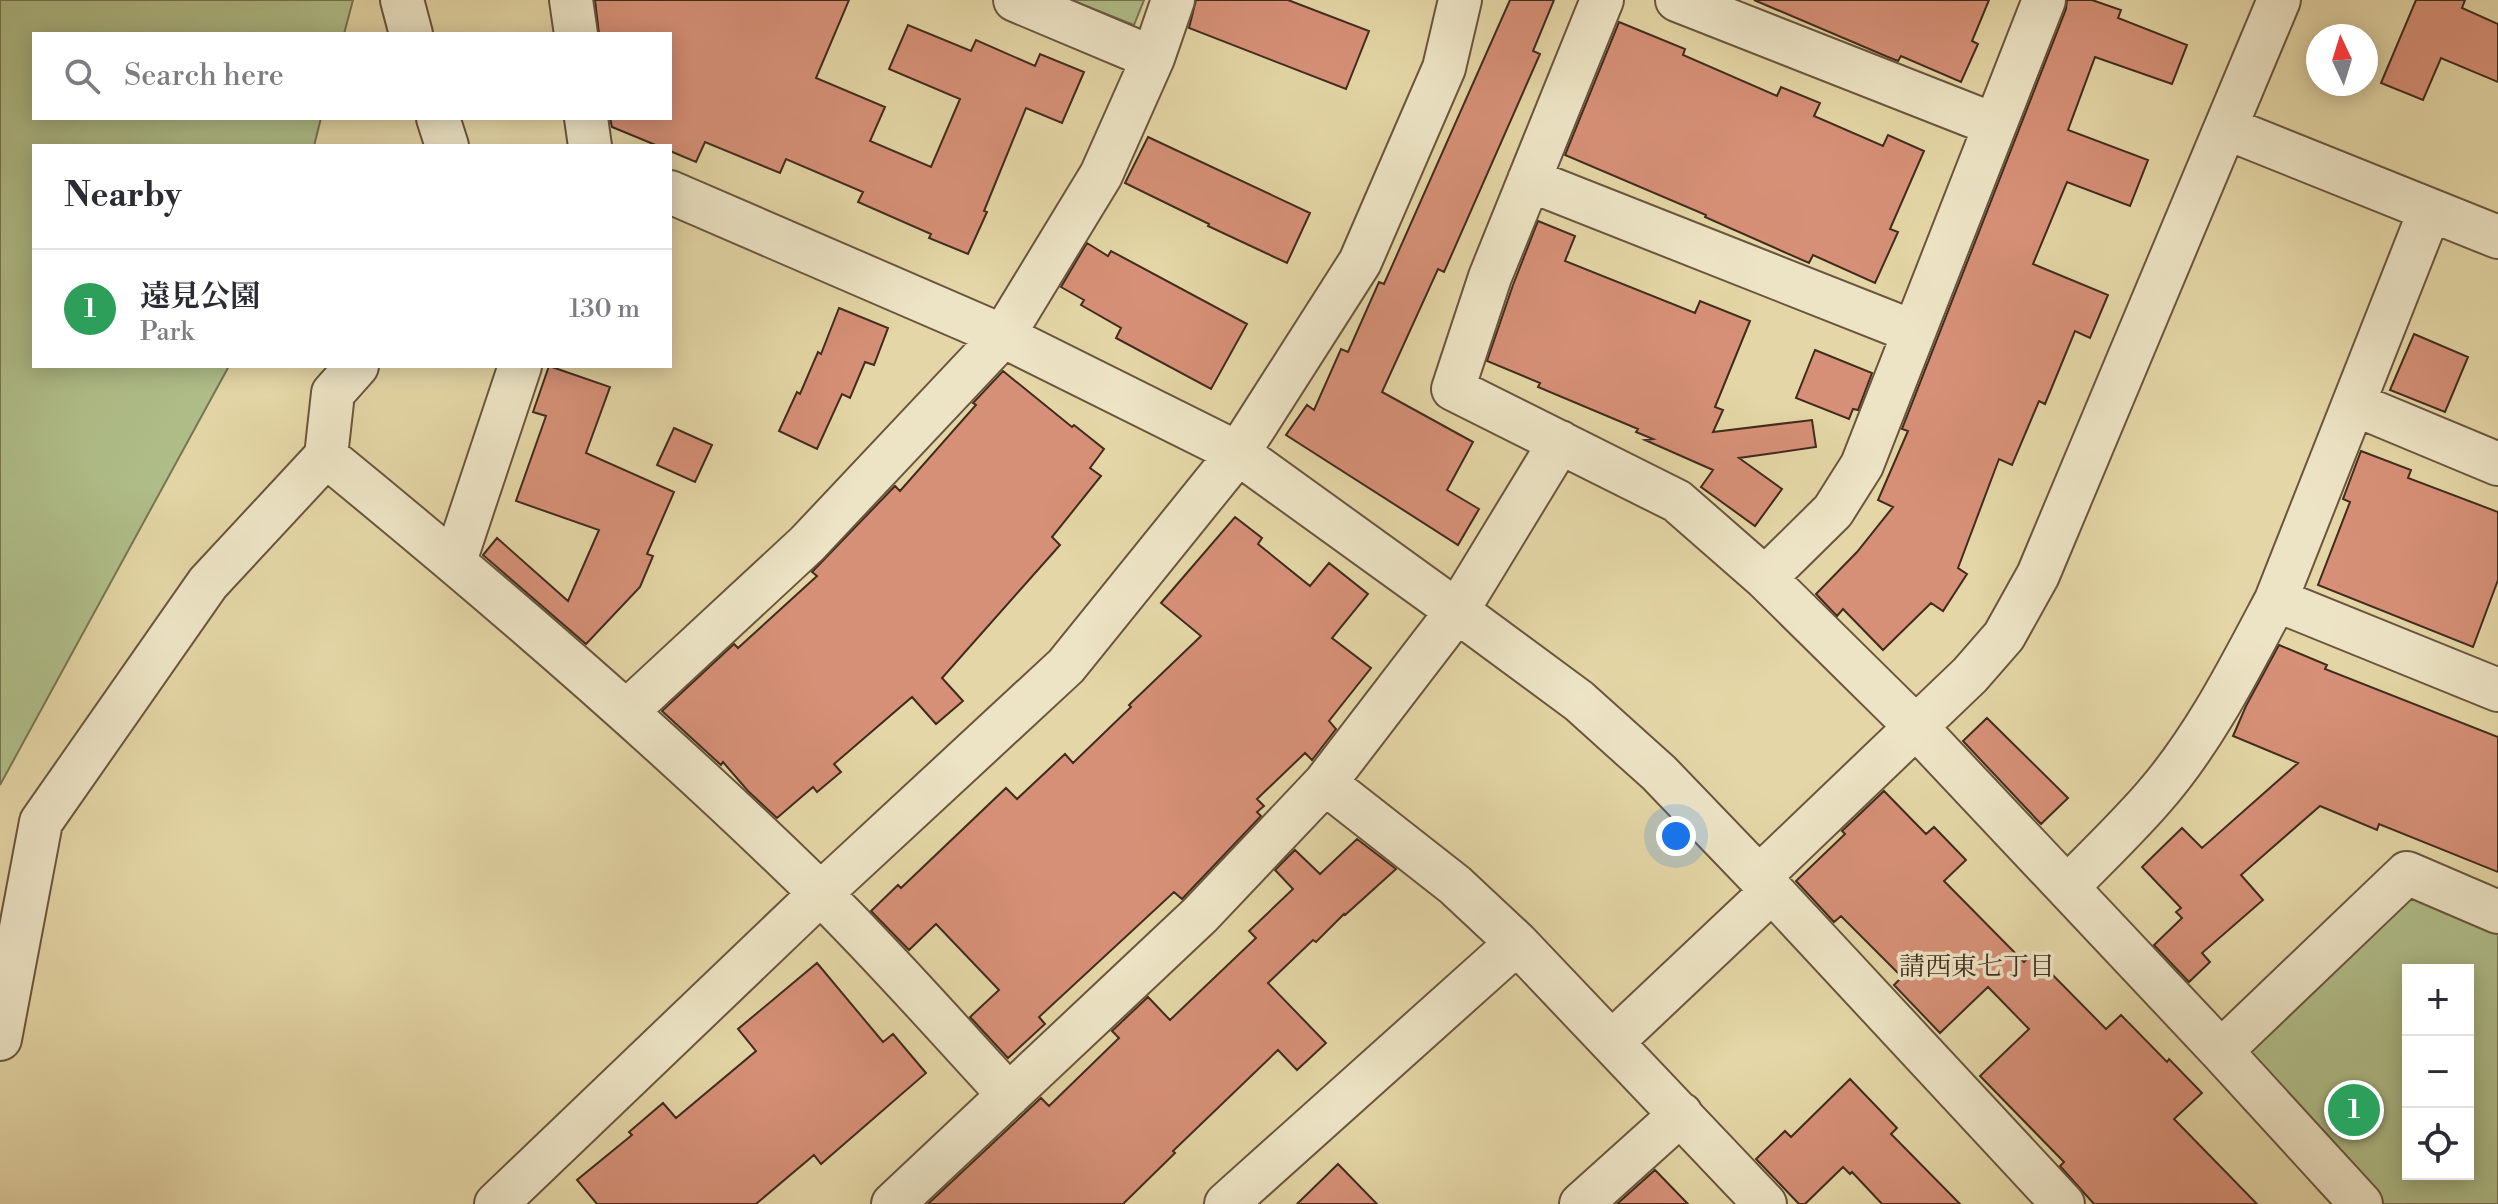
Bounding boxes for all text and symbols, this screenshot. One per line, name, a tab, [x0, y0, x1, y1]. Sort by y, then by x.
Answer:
north arrow	[2306, 24, 2378, 96]
search box	[32, 32, 672, 120]
icon: search	[60, 54, 104, 98]
text: Search here	[124, 57, 284, 95]
text: Nearby	[64, 175, 182, 217]
text: 遠見公園	[140, 278, 260, 316]
text: 1	[84, 293, 96, 325]
text: 130 m	[569, 293, 640, 325]
text: Park	[140, 316, 194, 348]
your location	[1656, 816, 1696, 856]
district label: 請西東七丁目	[1899, 951, 2055, 983]
map controls	[2402, 964, 2474, 1180]
button: +	[2402, 964, 2474, 1036]
button: −	[2402, 1036, 2474, 1108]
pin: 1	[2328, 1080, 2380, 1140]
button: locate	[2402, 1108, 2474, 1180]

